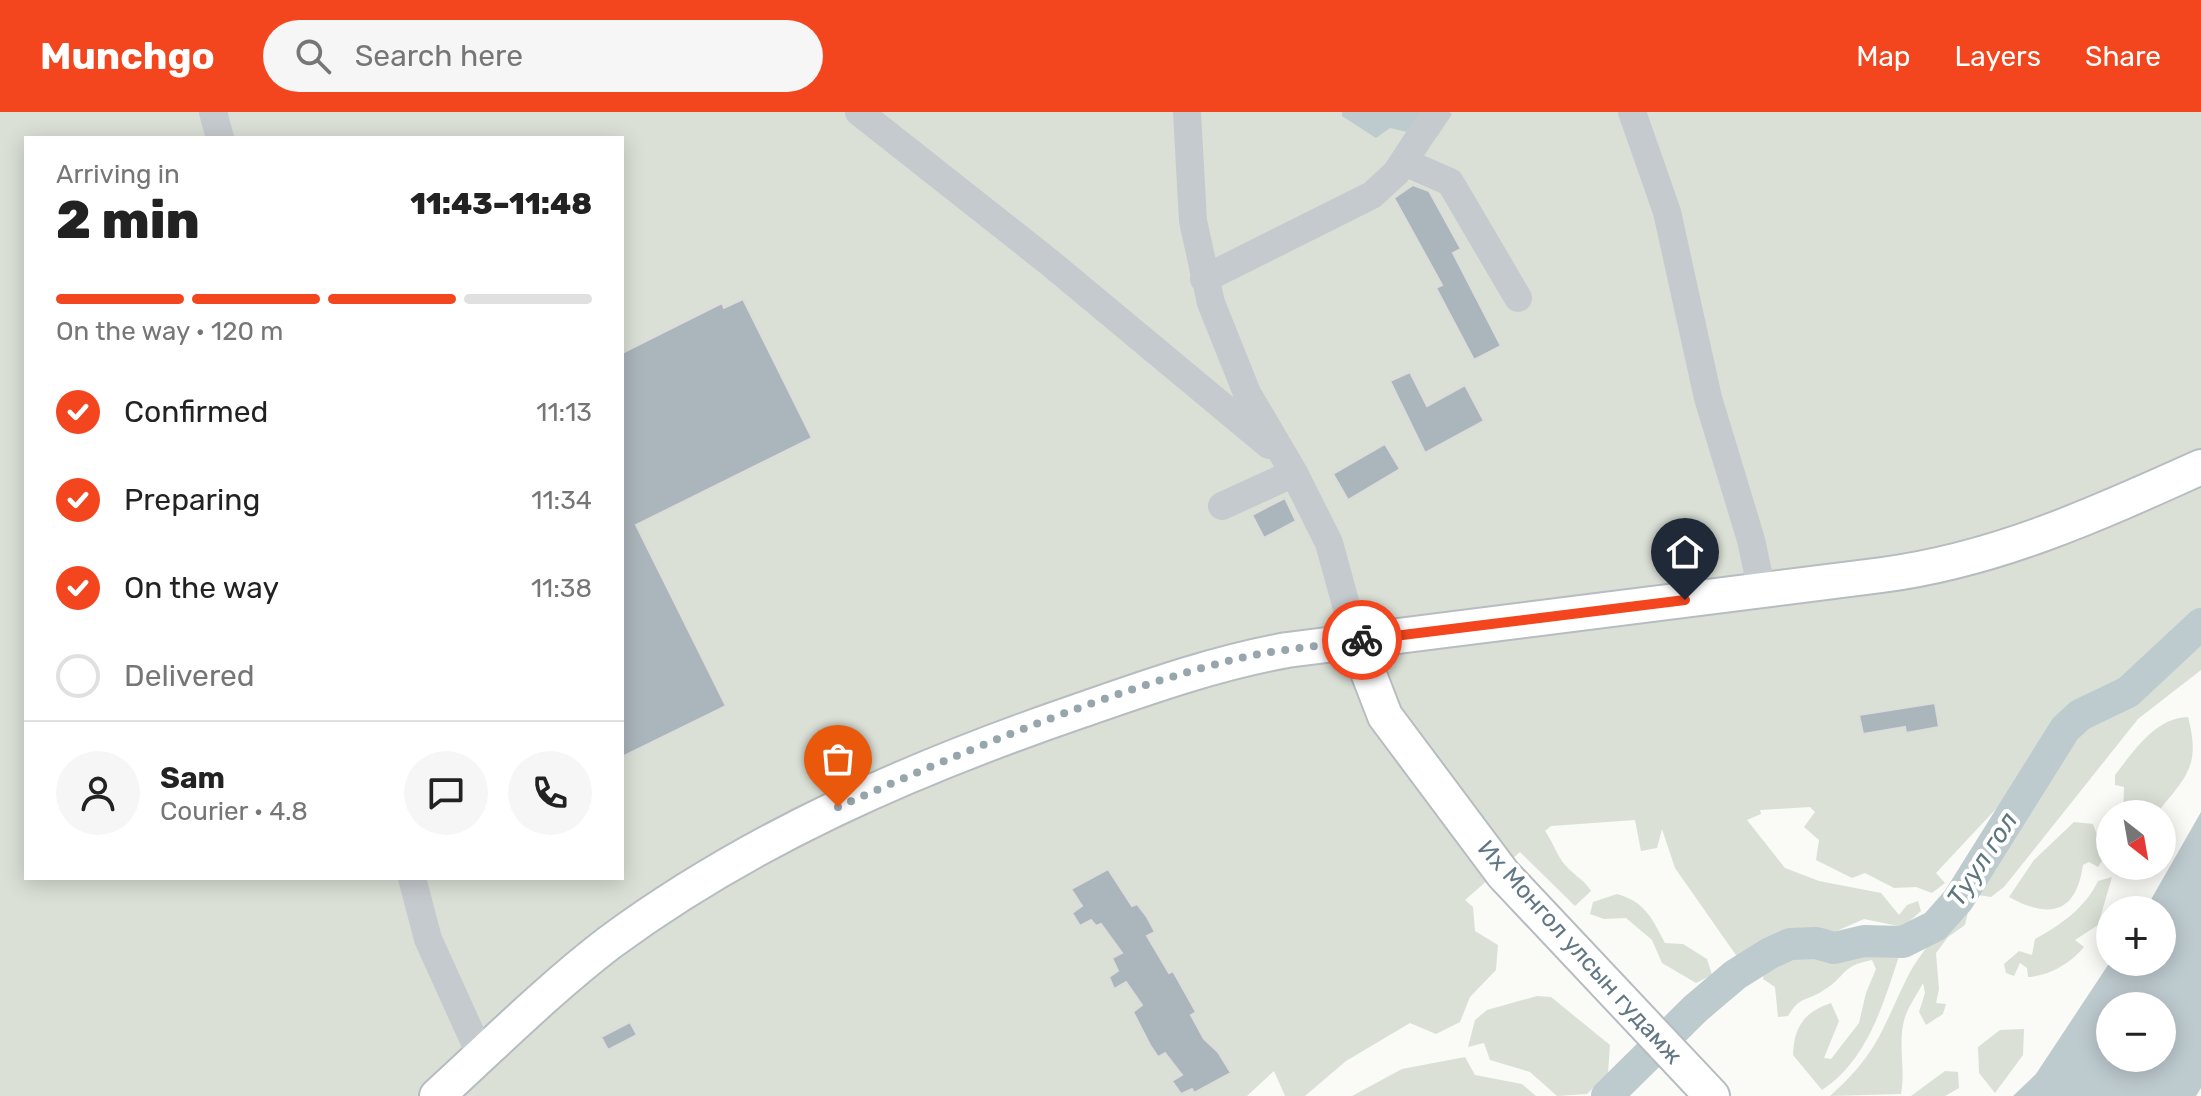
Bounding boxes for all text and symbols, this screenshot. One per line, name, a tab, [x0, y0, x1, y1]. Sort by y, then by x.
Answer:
search box	[263, 20, 823, 92]
text: Munchgo	[40, 33, 215, 79]
icon: search	[291, 34, 335, 78]
text: Search here	[355, 38, 523, 74]
text: Map	[1856, 40, 1911, 73]
text: Layers	[1955, 40, 2041, 73]
text: Share	[2085, 40, 2161, 73]
text: Arriving in	[56, 159, 180, 190]
text: 11:43–11:48	[410, 186, 592, 222]
text: 2 min	[56, 189, 200, 251]
text: On the way · 120 m	[56, 316, 283, 347]
icon: check	[56, 390, 100, 434]
text: Confirmed	[124, 394, 268, 430]
text: 11:13	[536, 397, 592, 428]
icon: check	[56, 478, 100, 522]
text: Preparing	[124, 482, 260, 518]
text: 11:34	[531, 485, 592, 516]
pin	[1651, 518, 1719, 600]
icon: home	[1663, 530, 1707, 574]
icon: check	[56, 566, 100, 610]
text: On the way	[124, 570, 279, 606]
text: 11:38	[531, 573, 592, 604]
courier	[1322, 600, 1402, 680]
icon: bike	[1340, 618, 1384, 662]
text: Delivered	[124, 658, 255, 694]
pin	[804, 725, 872, 807]
icon: bag	[816, 737, 860, 781]
button: person	[56, 751, 140, 835]
button: chat	[404, 751, 488, 835]
button: phone	[508, 751, 592, 835]
text: Sam	[160, 760, 225, 796]
text: Courier · 4.8	[160, 796, 308, 827]
north arrow	[2096, 800, 2176, 880]
map controls	[2096, 800, 2176, 1072]
water label: Туул гол	[1941, 807, 2024, 912]
street label: Их Монгол улсын гудамж	[1472, 834, 1688, 1070]
button: +	[2096, 896, 2176, 976]
button: −	[2096, 992, 2176, 1072]

